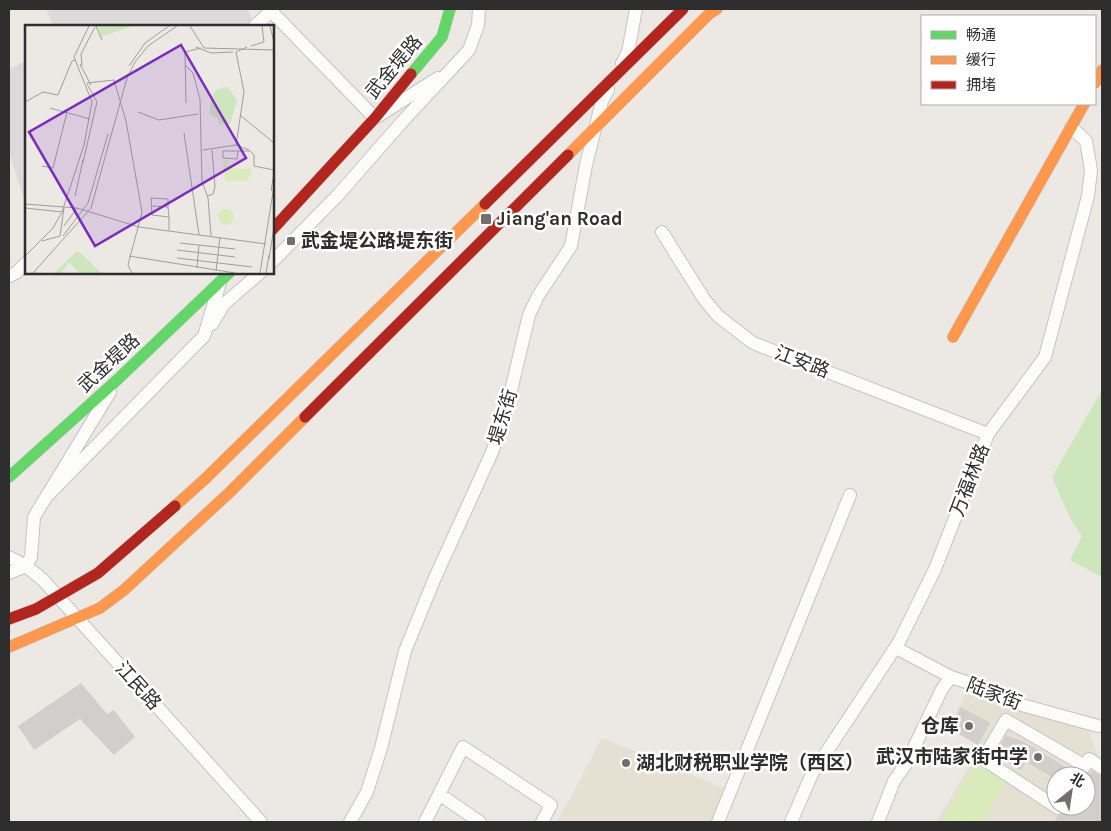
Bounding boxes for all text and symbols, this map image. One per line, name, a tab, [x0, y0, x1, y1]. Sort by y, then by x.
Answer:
legend	[921, 15, 1096, 105]
inset map	[25, 25, 274, 274]
text: 畅通	[966, 26, 996, 44]
street label: 武金堤路	[361, 31, 427, 103]
text: 缓行	[966, 51, 996, 69]
text: 拥堵	[966, 76, 996, 94]
place label: Jiang'an Road	[497, 208, 623, 230]
marker: Jiang'an Road	[479, 212, 493, 226]
place label: 武金堤公路堤东街	[301, 230, 453, 252]
marker: 武金堤公路堤东街	[285, 235, 297, 247]
street label: 武金堤路	[74, 329, 144, 397]
street label: 江安路	[771, 342, 833, 382]
street label: 堤东街	[484, 387, 522, 447]
street label: 万福林路	[946, 441, 994, 519]
street label: 江民路	[111, 657, 165, 715]
street label: 陆家街	[963, 674, 1025, 714]
place label: 仓库	[921, 715, 959, 737]
marker: 仓库	[963, 720, 975, 732]
place label: 武汉市陆家街中学	[876, 746, 1028, 768]
marker: 武汉市陆家街中学	[1032, 751, 1044, 763]
place label: 湖北财税职业学院（西区）	[636, 752, 864, 774]
marker: 湖北财税职业学院（西区）	[620, 757, 632, 769]
north arrow	[1046, 766, 1096, 816]
text: 北	[1067, 769, 1088, 791]

